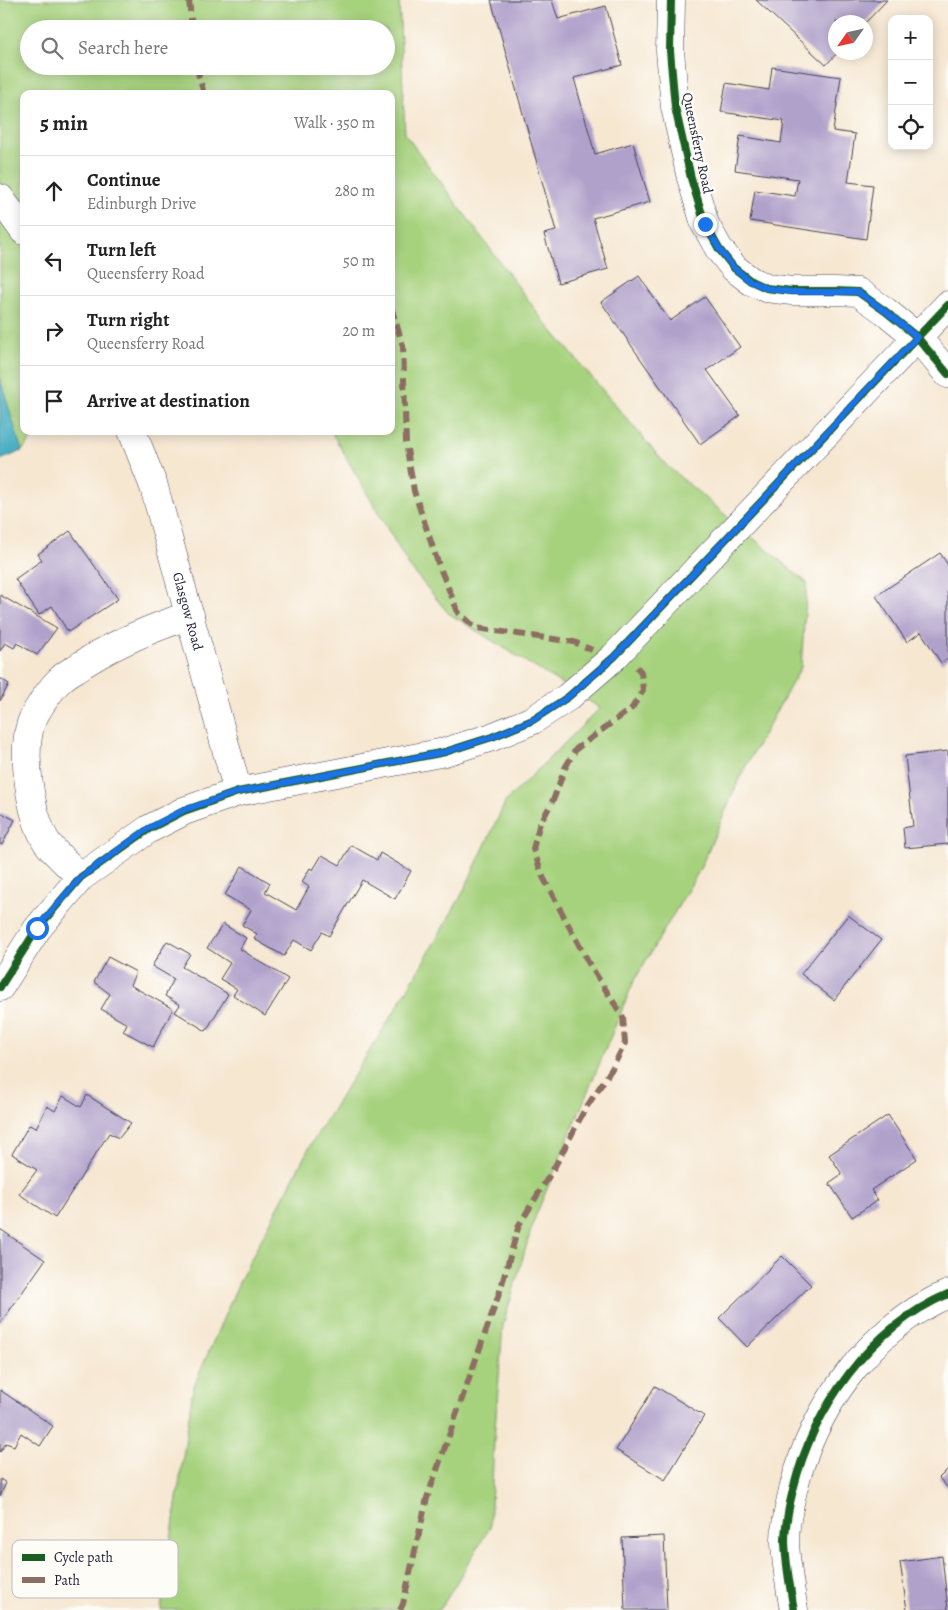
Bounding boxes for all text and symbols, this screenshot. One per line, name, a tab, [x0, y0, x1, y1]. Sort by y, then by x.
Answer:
north arrow	[828, 15, 873, 60]
map controls	[888, 15, 933, 150]
button: +	[888, 15, 933, 60]
search box	[20, 20, 395, 75]
icon: search	[38, 34, 66, 62]
text: Search here	[78, 35, 168, 61]
button: −	[888, 60, 933, 105]
street label: Queensferry Road	[678, 91, 718, 196]
button: locate	[888, 105, 933, 150]
text: 5 min	[40, 109, 88, 137]
text: Walk · 350 m	[294, 112, 375, 134]
text: Continue	[87, 167, 161, 193]
icon: ahead	[40, 177, 68, 205]
text: 280 m	[335, 180, 375, 202]
text: Edinburgh Drive	[87, 193, 197, 215]
route end	[694, 213, 717, 236]
text: Turn left	[87, 237, 156, 263]
icon: left	[40, 247, 68, 275]
text: 50 m	[343, 250, 375, 272]
text: Queensferry Road	[87, 263, 205, 285]
text: Turn right	[87, 307, 169, 333]
icon: right	[40, 317, 68, 345]
text: 20 m	[342, 320, 375, 342]
text: Queensferry Road	[87, 333, 205, 355]
icon: arrive	[40, 387, 68, 415]
text: Arrive at destination	[87, 388, 250, 414]
street label: Glasgow Road	[168, 570, 208, 653]
route start	[26, 917, 49, 940]
legend	[12, 1540, 178, 1598]
text: Cycle path	[54, 1548, 114, 1567]
text: Path	[54, 1571, 81, 1590]

